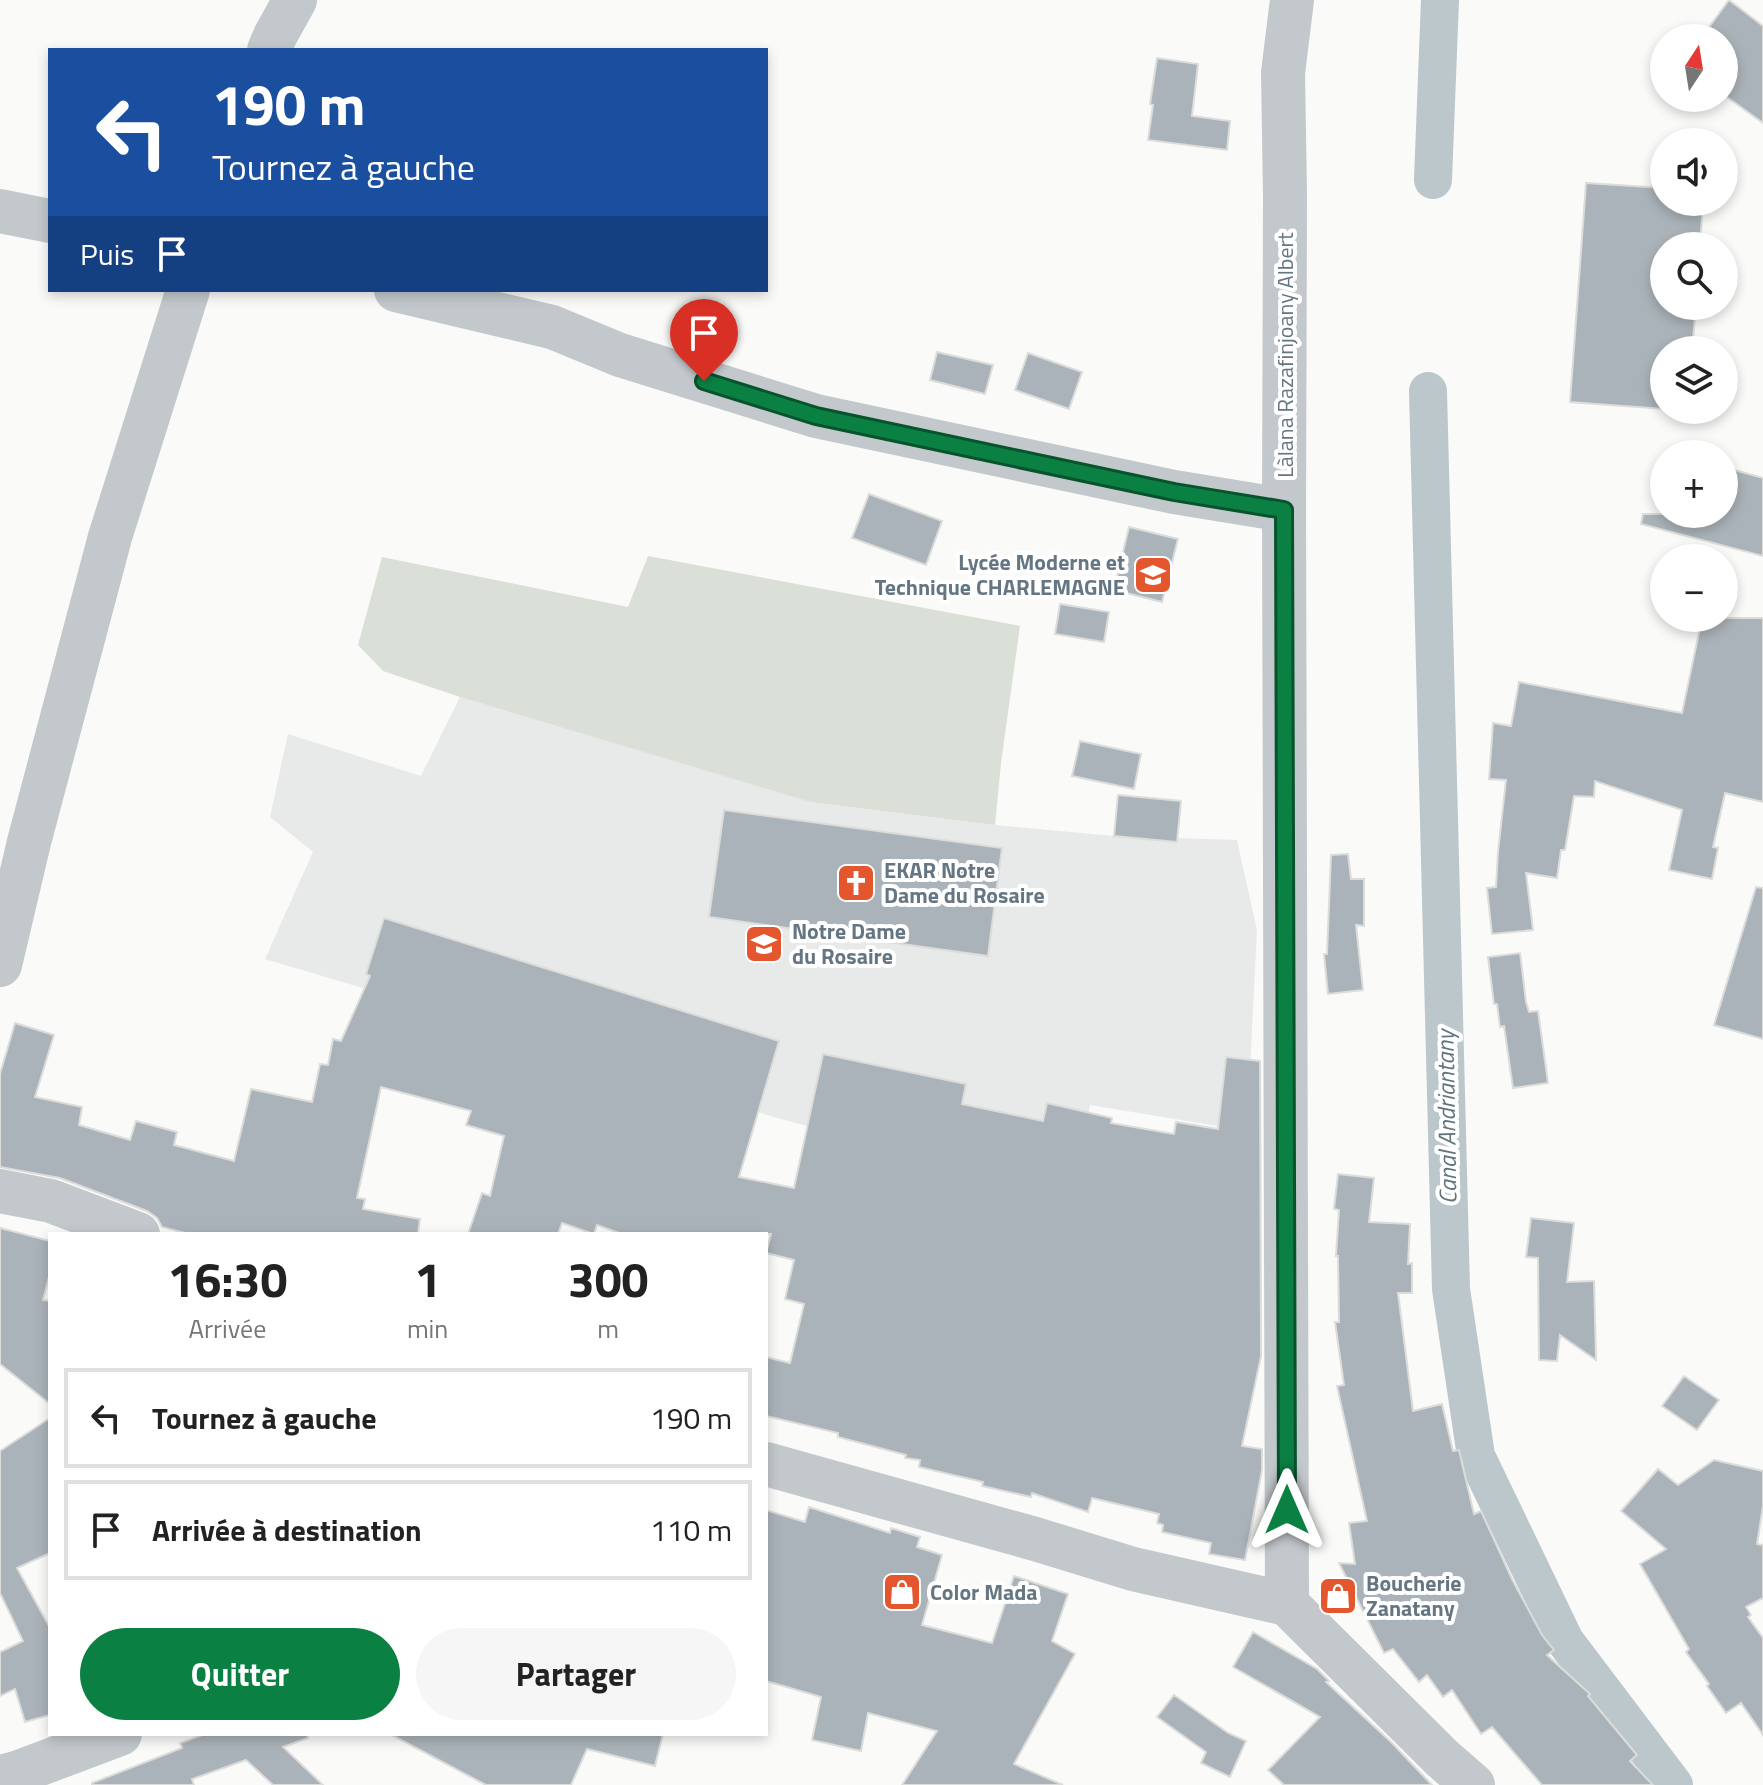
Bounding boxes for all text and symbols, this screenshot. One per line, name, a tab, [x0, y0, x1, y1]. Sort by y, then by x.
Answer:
north arrow	[1650, 24, 1738, 112]
map controls	[1650, 24, 1738, 632]
text: 190 m	[212, 62, 365, 147]
icon: left	[80, 80, 184, 184]
button: sound	[1650, 128, 1738, 216]
text: Tournez à gauche	[212, 139, 475, 194]
text: Puis	[80, 231, 134, 277]
icon: arrive	[150, 232, 194, 276]
street label: Làlana Razafinjoany Albert	[1268, 232, 1302, 478]
button: search	[1650, 232, 1738, 320]
pin	[670, 299, 738, 381]
icon: arrive	[682, 311, 726, 355]
button: layers	[1650, 336, 1738, 424]
button: +	[1650, 440, 1738, 528]
button: −	[1650, 544, 1738, 632]
place label: Lycée Moderne et Technique CHARLEMAGNE	[875, 545, 1125, 604]
school or university icon: Lycée Moderne et Technique CHARLEMAGNE	[1132, 554, 1174, 596]
place label: EKAR Notre Dame du Rosaire	[884, 853, 1045, 912]
church icon: EKAR Notre Dame du Rosaire	[835, 862, 877, 904]
place label: Notre Dame du Rosaire	[792, 914, 906, 973]
school or university icon: Notre Dame du Rosaire	[743, 923, 785, 965]
water label: Canal Andriantany	[1426, 1027, 1466, 1204]
text: 16:30	[168, 1243, 287, 1316]
text: 1	[414, 1243, 441, 1316]
text: 300	[568, 1243, 648, 1316]
text: Arrivée	[189, 1309, 266, 1348]
text: min	[407, 1309, 448, 1348]
text: m	[597, 1309, 619, 1348]
text: Tournez à gauche	[152, 1395, 377, 1441]
text: 190 m	[650, 1395, 732, 1441]
icon: left	[84, 1396, 128, 1440]
position arrow	[1245, 1468, 1329, 1552]
text: Arrivée à destination	[152, 1507, 422, 1553]
text: 110 m	[650, 1507, 732, 1553]
icon: arrive	[84, 1508, 128, 1552]
place label: Boucherie Zanatany	[1366, 1566, 1462, 1625]
shop icon: Color Mada	[881, 1571, 923, 1613]
place label: Color Mada	[930, 1575, 1038, 1609]
shop icon: Boucherie Zanatany	[1317, 1575, 1359, 1617]
button: Quitter	[80, 1628, 400, 1720]
button: Partager	[416, 1628, 736, 1720]

